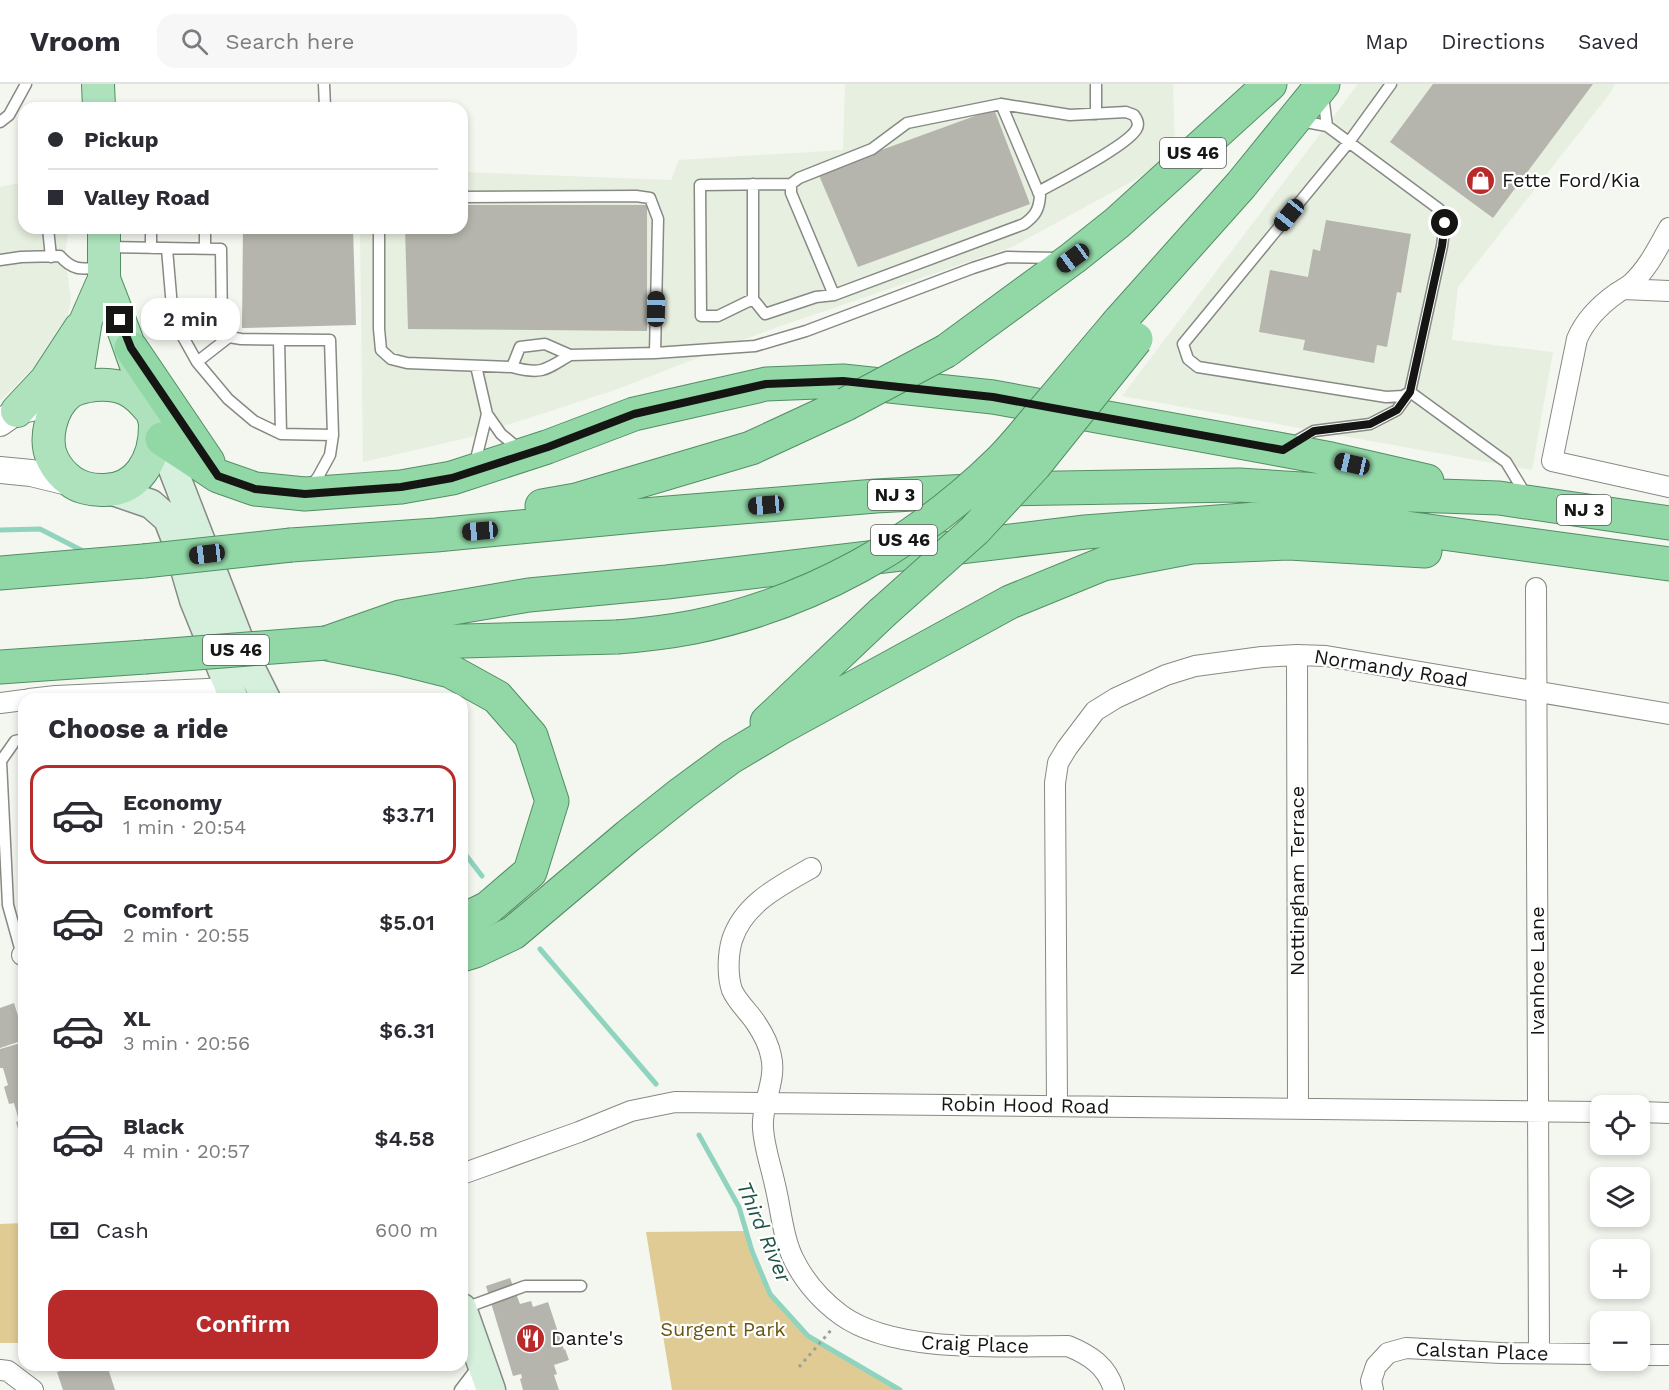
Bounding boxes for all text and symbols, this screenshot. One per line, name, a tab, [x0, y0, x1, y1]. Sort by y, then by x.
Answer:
search box	[157, 14, 577, 68]
text: Vroom	[30, 25, 121, 58]
icon: search	[178, 25, 211, 58]
text: Search here	[226, 29, 354, 54]
text: Map	[1365, 29, 1408, 54]
text: Directions	[1441, 29, 1545, 54]
text: Saved	[1578, 29, 1639, 54]
text: Pickup	[84, 127, 159, 152]
road number: US 46	[1160, 138, 1226, 168]
shop icon: Fette Ford/Kia	[1465, 164, 1497, 196]
place label: Fette Ford/Kia	[1502, 168, 1640, 192]
text: Valley Road	[84, 185, 210, 210]
car	[1271, 195, 1307, 235]
route start	[1431, 209, 1458, 236]
car	[1053, 240, 1093, 276]
car	[647, 291, 665, 327]
callout: 2 min	[141, 299, 240, 341]
route end	[106, 306, 133, 333]
text: 2 min	[163, 307, 218, 331]
car	[1332, 451, 1372, 477]
road number: NJ 3	[868, 480, 922, 510]
car	[747, 494, 785, 516]
road number: NJ 3	[1557, 495, 1611, 525]
car	[461, 520, 499, 542]
road number: US 46	[871, 525, 937, 555]
car	[188, 543, 226, 565]
road number: US 46	[203, 635, 269, 665]
street label: Normandy Road	[1312, 644, 1470, 692]
text: Choose a ride	[48, 713, 228, 745]
street label: Nottingham Terrace	[1285, 786, 1309, 976]
icon: car	[51, 788, 105, 842]
text: Economy	[123, 790, 222, 815]
text: $3.71	[382, 802, 435, 827]
text: 1 min · 20:54	[123, 815, 246, 839]
icon: car	[51, 896, 105, 950]
text: Comfort	[123, 898, 213, 923]
street label: Ivanhoe Lane	[1525, 906, 1549, 1036]
text: $5.01	[379, 910, 435, 935]
text: 2 min · 20:55	[123, 923, 250, 947]
icon: car	[51, 1004, 105, 1058]
text: XL	[123, 1006, 151, 1031]
text: $6.31	[379, 1018, 435, 1043]
text: 3 min · 20:56	[123, 1031, 250, 1055]
street label: Robin Hood Road	[940, 1092, 1110, 1118]
map controls	[1590, 1095, 1650, 1371]
button: locate	[1590, 1095, 1650, 1155]
icon: car	[51, 1112, 105, 1166]
text: Black	[123, 1114, 184, 1139]
text: $4.58	[375, 1126, 435, 1151]
text: 4 min · 20:57	[123, 1139, 250, 1163]
button: layers	[1590, 1167, 1650, 1227]
water label: Third River	[732, 1177, 797, 1287]
icon: cash	[48, 1214, 81, 1247]
text: Cash	[96, 1218, 149, 1243]
text: 600 m	[375, 1218, 438, 1242]
button: +	[1590, 1239, 1650, 1299]
button: Confirm	[48, 1290, 438, 1359]
button: −	[1590, 1311, 1650, 1371]
park label: Surgent Park	[660, 1317, 786, 1341]
restaurant icon: Dante's	[514, 1322, 546, 1354]
place label: Dante's	[551, 1326, 624, 1350]
street label: Craig Place	[921, 1330, 1029, 1358]
street label: Calstan Place	[1415, 1337, 1549, 1365]

